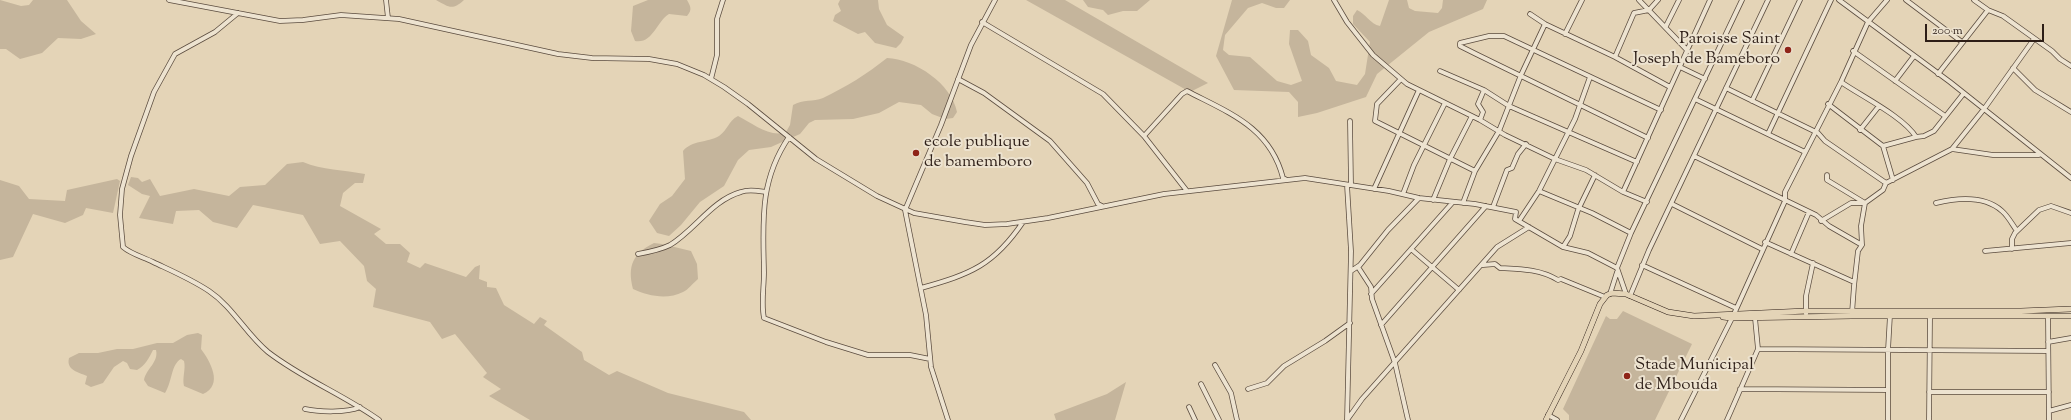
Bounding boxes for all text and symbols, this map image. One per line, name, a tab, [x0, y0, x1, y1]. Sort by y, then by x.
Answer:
scale bar	[1927, 16, 2046, 42]
text: 200 m	[1932, 22, 1963, 40]
place label: Paroisse Saint Joseph de Bameboro	[1633, 30, 1780, 70]
marker: Paroisse Saint Joseph de Bameboro	[1783, 45, 1793, 55]
place label: ecole publique de bamemboro	[924, 133, 1032, 173]
marker: ecole publique de bamemboro	[911, 148, 921, 158]
place label: Stade Municipal de Mbouda	[1635, 356, 1754, 396]
marker: Stade Municipal de Mbouda	[1622, 371, 1632, 381]

